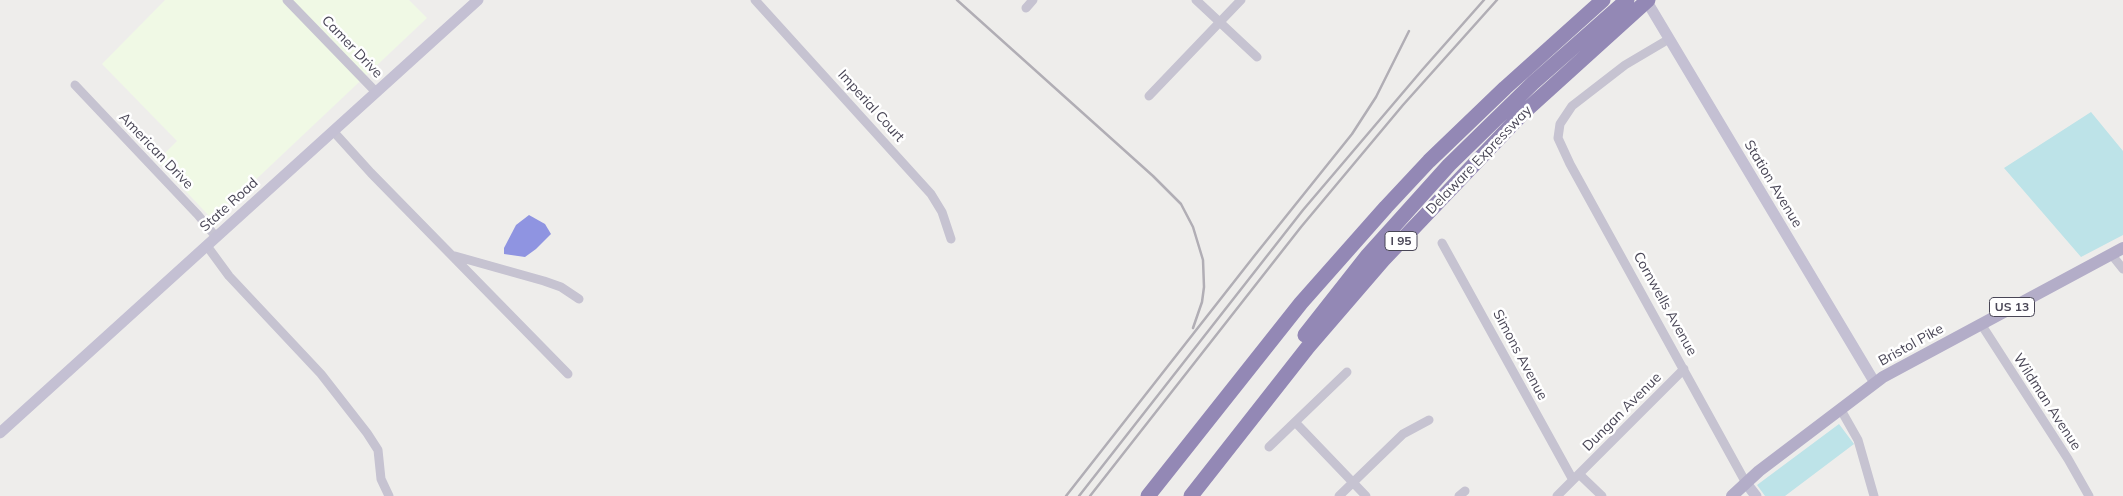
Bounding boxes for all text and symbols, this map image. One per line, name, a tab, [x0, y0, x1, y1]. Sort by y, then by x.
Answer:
street label: Camer Drive	[318, 12, 386, 82]
street label: Imperial Court	[834, 66, 908, 146]
street label: Delaware Expressway	[1423, 102, 1535, 218]
street label: American Drive	[115, 109, 197, 193]
street label: Station Avenue	[1740, 137, 1806, 231]
street label: State Road	[196, 175, 262, 235]
road number: I 95	[1385, 232, 1417, 250]
street label: Cornwells Avenue	[1630, 249, 1700, 359]
road number: US 13	[1990, 298, 2034, 316]
street label: Simons Avenue	[1489, 307, 1551, 403]
street label: Bristol Pike	[1876, 320, 1946, 370]
street label: Wildman Avenue	[2009, 350, 2085, 454]
street label: Dungan Avenue	[1579, 369, 1665, 455]

